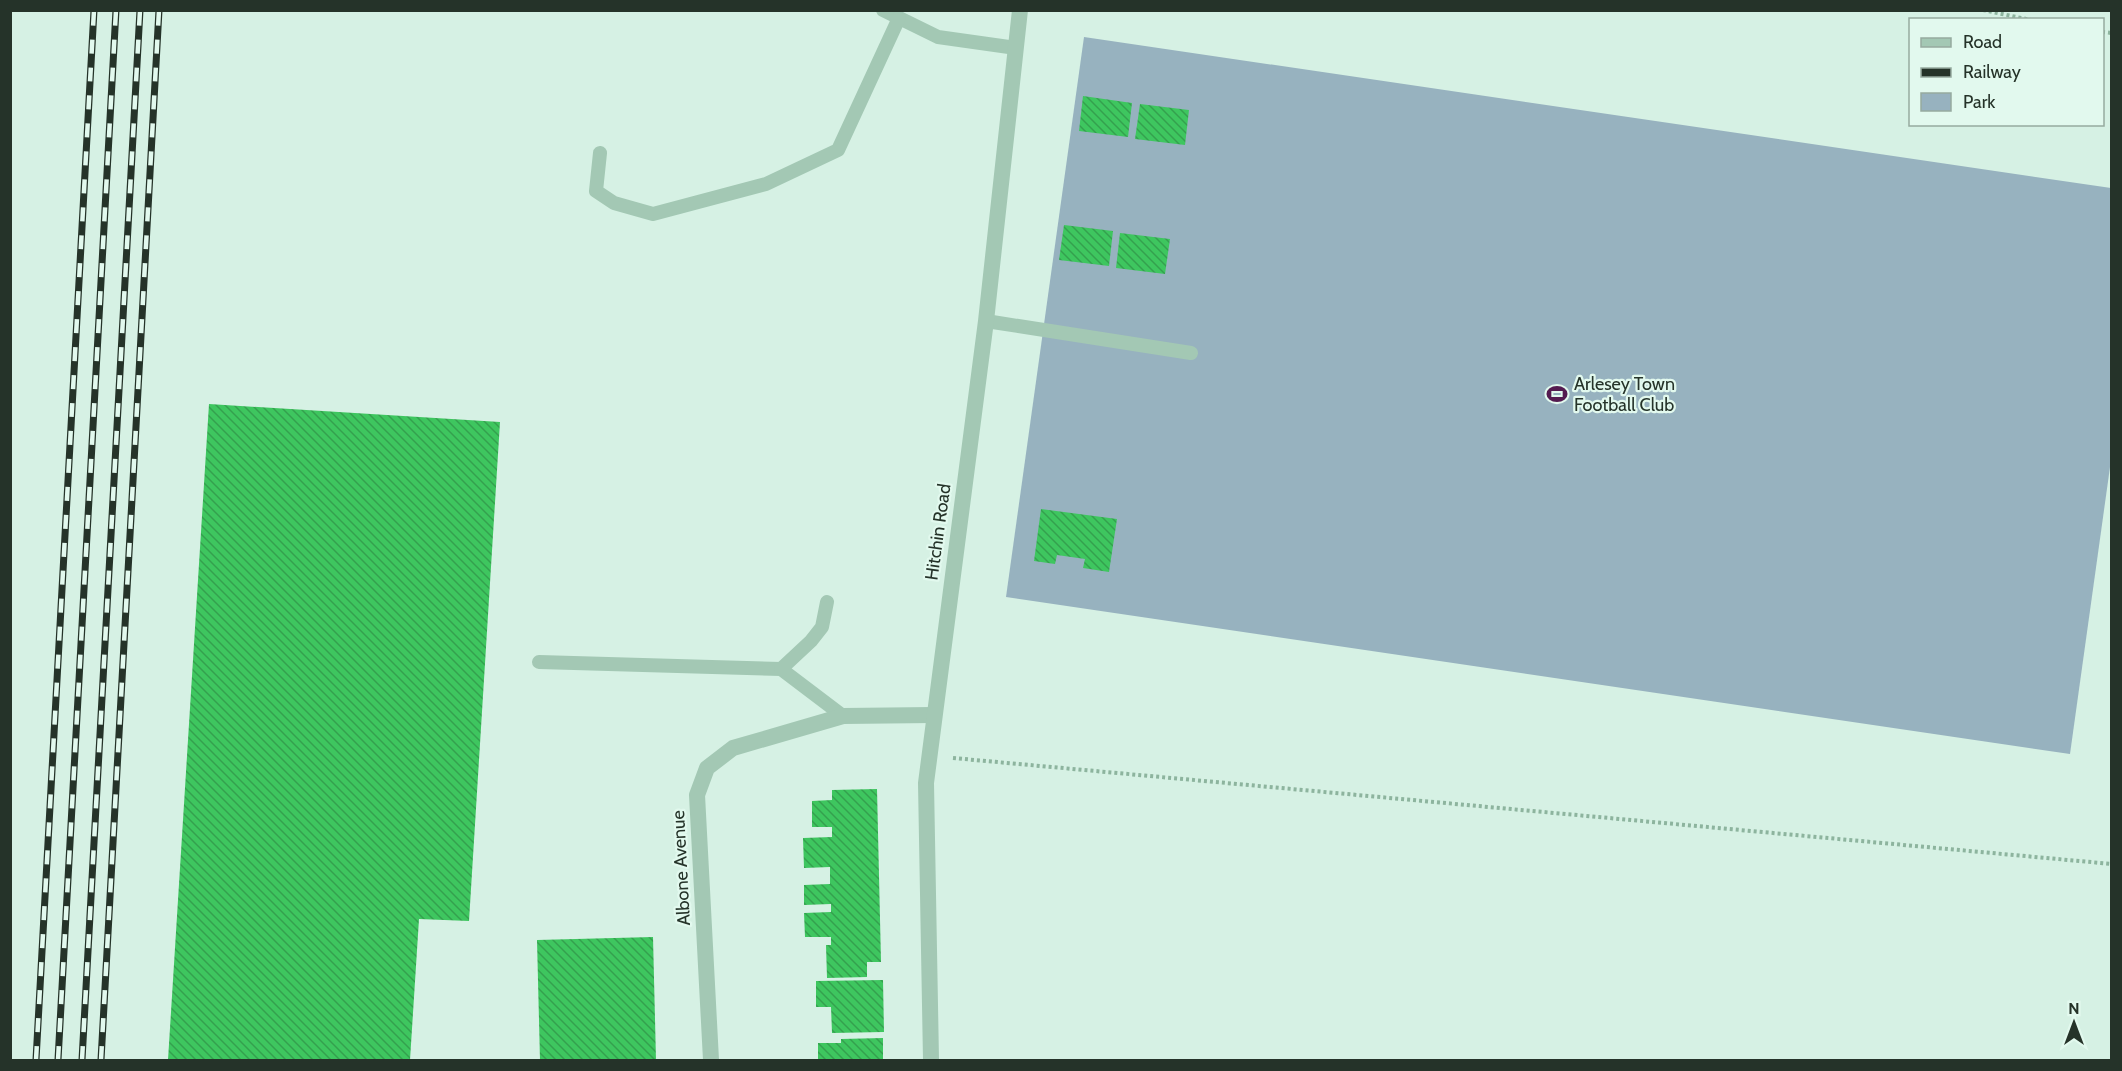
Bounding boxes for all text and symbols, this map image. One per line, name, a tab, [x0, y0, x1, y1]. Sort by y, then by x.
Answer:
legend	[1909, 18, 2104, 126]
text: Road	[1963, 31, 2002, 53]
text: Railway	[1963, 61, 2021, 83]
text: Park	[1963, 91, 1996, 113]
place label: Arlesey Town Football Club	[1574, 373, 1675, 416]
sports icon: Arlesey Town Football Club	[1545, 382, 1569, 406]
street label: Hitchin Road	[920, 482, 956, 582]
street label: Albone Avenue	[667, 810, 695, 926]
north arrow	[2044, 993, 2104, 1053]
text: N	[2068, 999, 2080, 1018]

